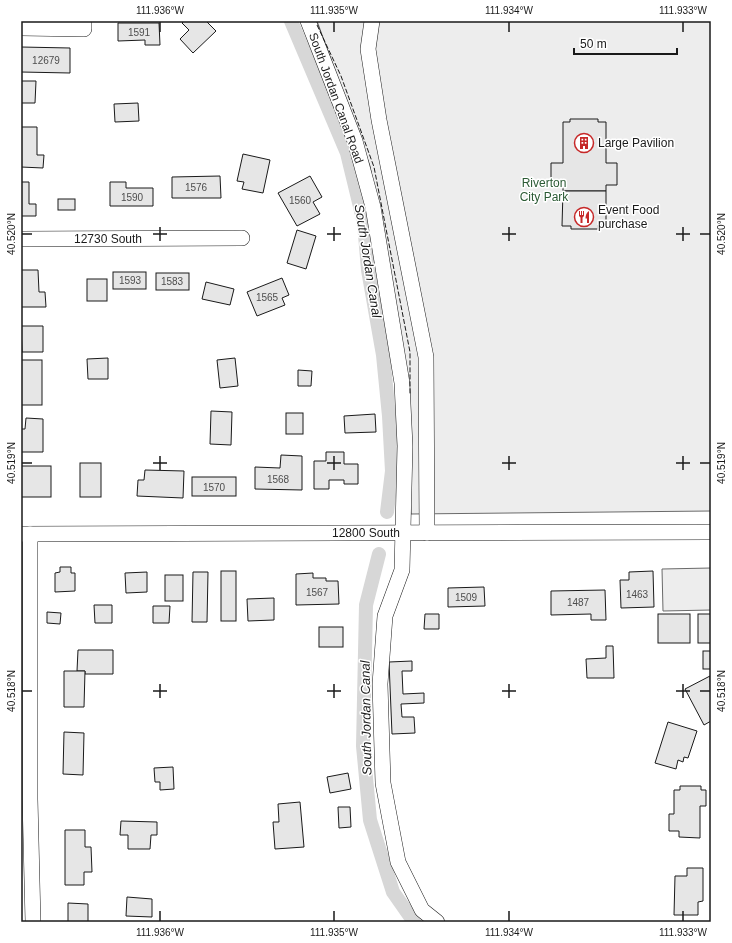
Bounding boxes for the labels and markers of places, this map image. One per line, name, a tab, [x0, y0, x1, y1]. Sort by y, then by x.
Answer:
building icon: Large Pavilion	[573, 132, 595, 154]
place label: Large Pavilion	[598, 136, 674, 150]
place label: Event Food purchase	[598, 203, 659, 231]
restaurant icon: Event Food purchase	[573, 206, 595, 228]

